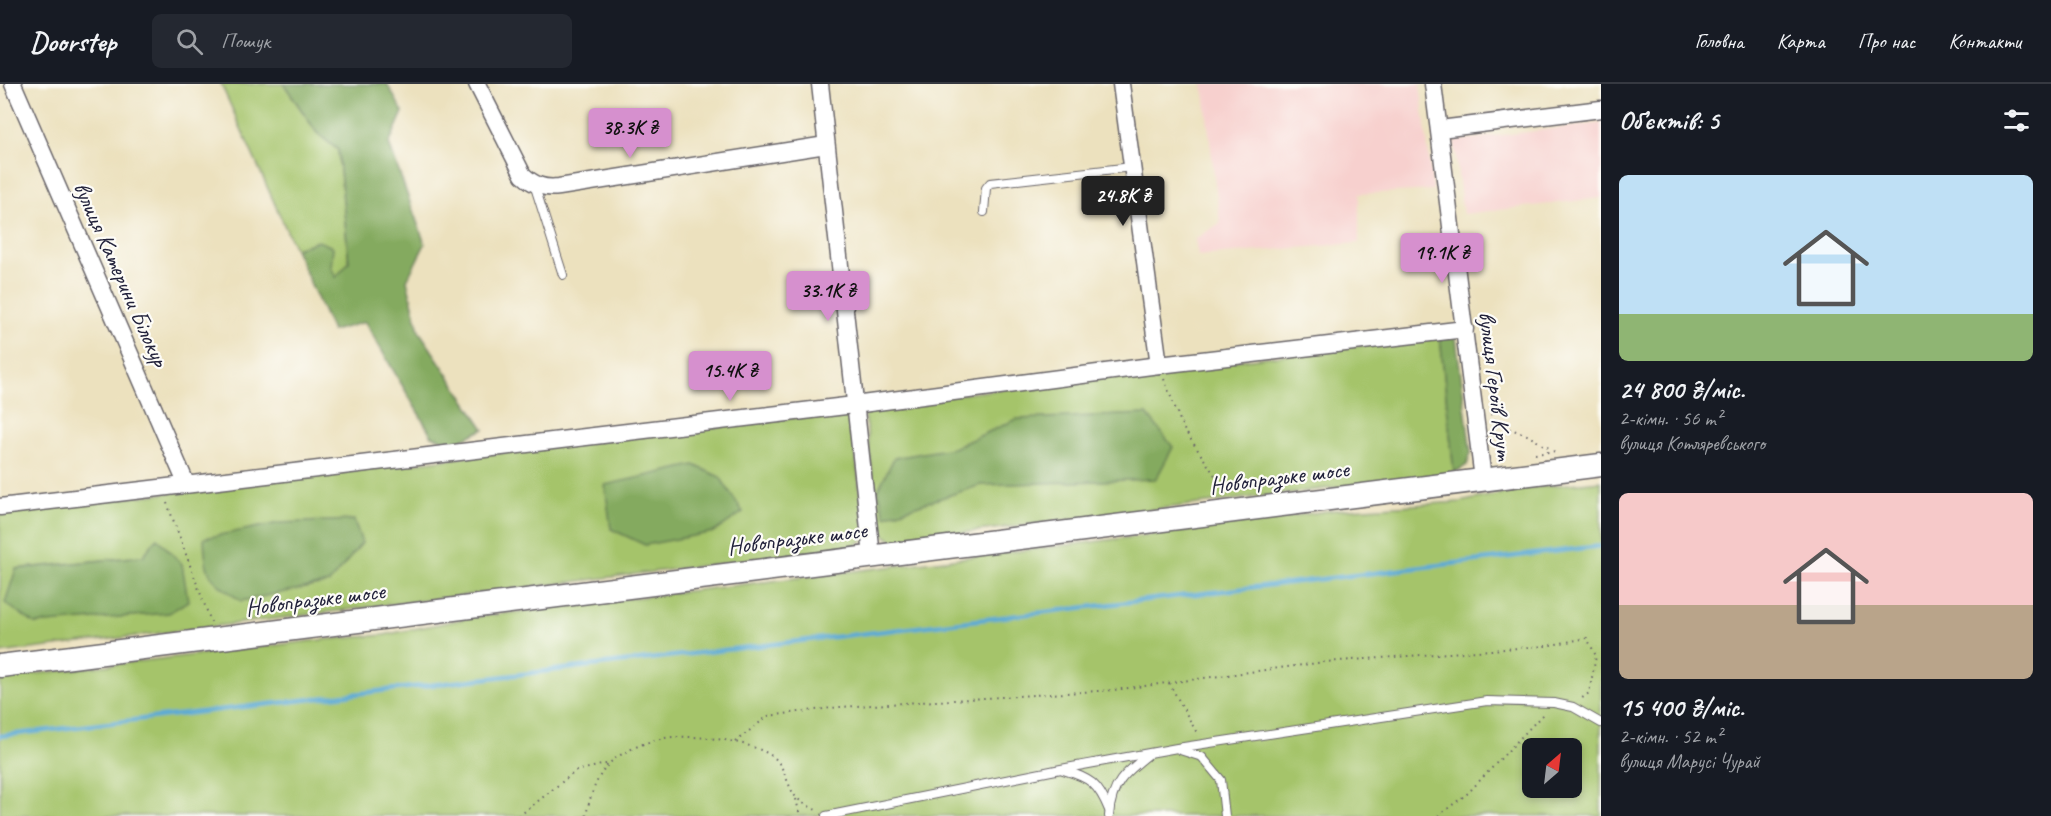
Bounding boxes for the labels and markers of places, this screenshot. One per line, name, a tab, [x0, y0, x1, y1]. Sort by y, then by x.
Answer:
pin: 38.3K ₴	[575, 108, 685, 159]
pin: 24.8K ₴	[1068, 176, 1178, 227]
pin: 19.1K ₴	[1387, 233, 1497, 284]
pin: 33.1K ₴	[773, 271, 883, 322]
pin: 15.4K ₴	[675, 351, 785, 402]

